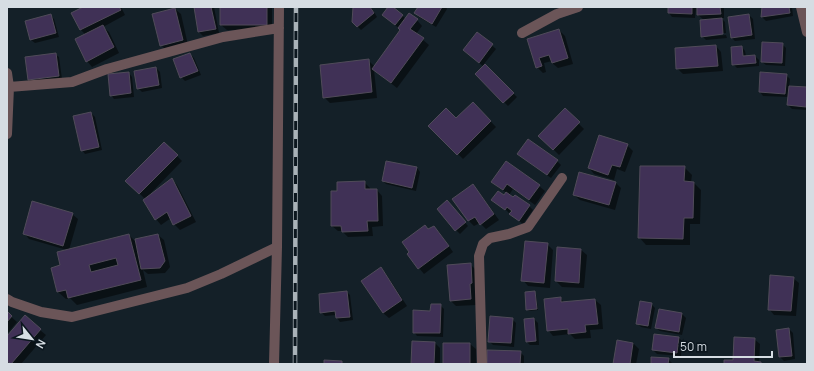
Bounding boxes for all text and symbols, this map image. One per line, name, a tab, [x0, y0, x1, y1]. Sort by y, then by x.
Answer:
north arrow	[12, 319, 52, 359]
scale bar	[674, 333, 772, 359]
text: N	[33, 337, 50, 352]
text: 50 m	[680, 338, 707, 355]

